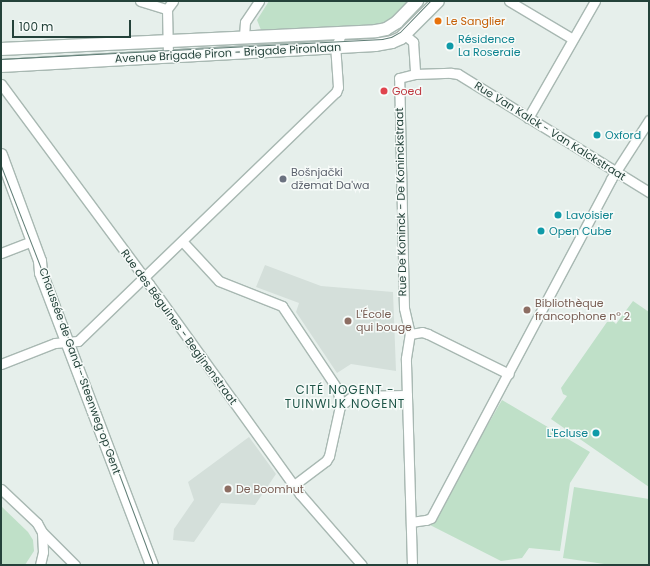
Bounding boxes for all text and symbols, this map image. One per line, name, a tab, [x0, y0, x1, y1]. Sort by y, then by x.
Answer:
scale bar	[14, 12, 133, 38]
place label: Le Sanglier	[446, 14, 505, 28]
marker: Le Sanglier	[433, 16, 443, 26]
text: 100 m	[19, 18, 53, 35]
place label: Résidence La Roseraie	[458, 33, 520, 59]
street label: Avenue Brigade Piron - Brigade Pironlaan	[115, 40, 341, 66]
marker: Résidence La Roseraie	[445, 41, 455, 51]
street label: Rue Van Kalck - Van Kalckstraat	[472, 79, 628, 183]
place label: Goed	[392, 84, 422, 98]
marker: Goed	[379, 86, 389, 96]
street label: Rue De Koninck - De Koninckstraat	[393, 108, 409, 296]
place label: Oxford	[605, 128, 641, 142]
marker: Oxford	[592, 130, 602, 140]
place label: Bošnjački džemat Da'wa	[291, 166, 369, 192]
marker: Bošnjački džemat Da'wa	[278, 174, 288, 184]
place label: Lavoisier	[566, 208, 613, 222]
marker: Lavoisier	[553, 210, 563, 220]
place label: Open Cube	[549, 224, 612, 238]
marker: Open Cube	[536, 226, 546, 236]
street label: Rue des Béguines - Begijnenstraat	[118, 247, 240, 407]
street label: Chaussée de Gand - Steenweg op Gent	[36, 266, 124, 476]
place label: Bibliothèque francophone n° 2	[535, 297, 630, 323]
marker: Bibliothèque francophone n° 2	[522, 305, 532, 315]
place label: L'École qui bouge	[356, 308, 412, 334]
marker: L'École qui bouge	[343, 316, 353, 326]
district label: CITÉ NOGENT - TUINWIJK NOGENT	[285, 383, 405, 411]
place label: L'Ecluse	[547, 426, 588, 440]
marker: L'Ecluse	[591, 428, 601, 438]
place label: De Boomhut	[236, 482, 304, 496]
marker: De Boomhut	[223, 484, 233, 494]

